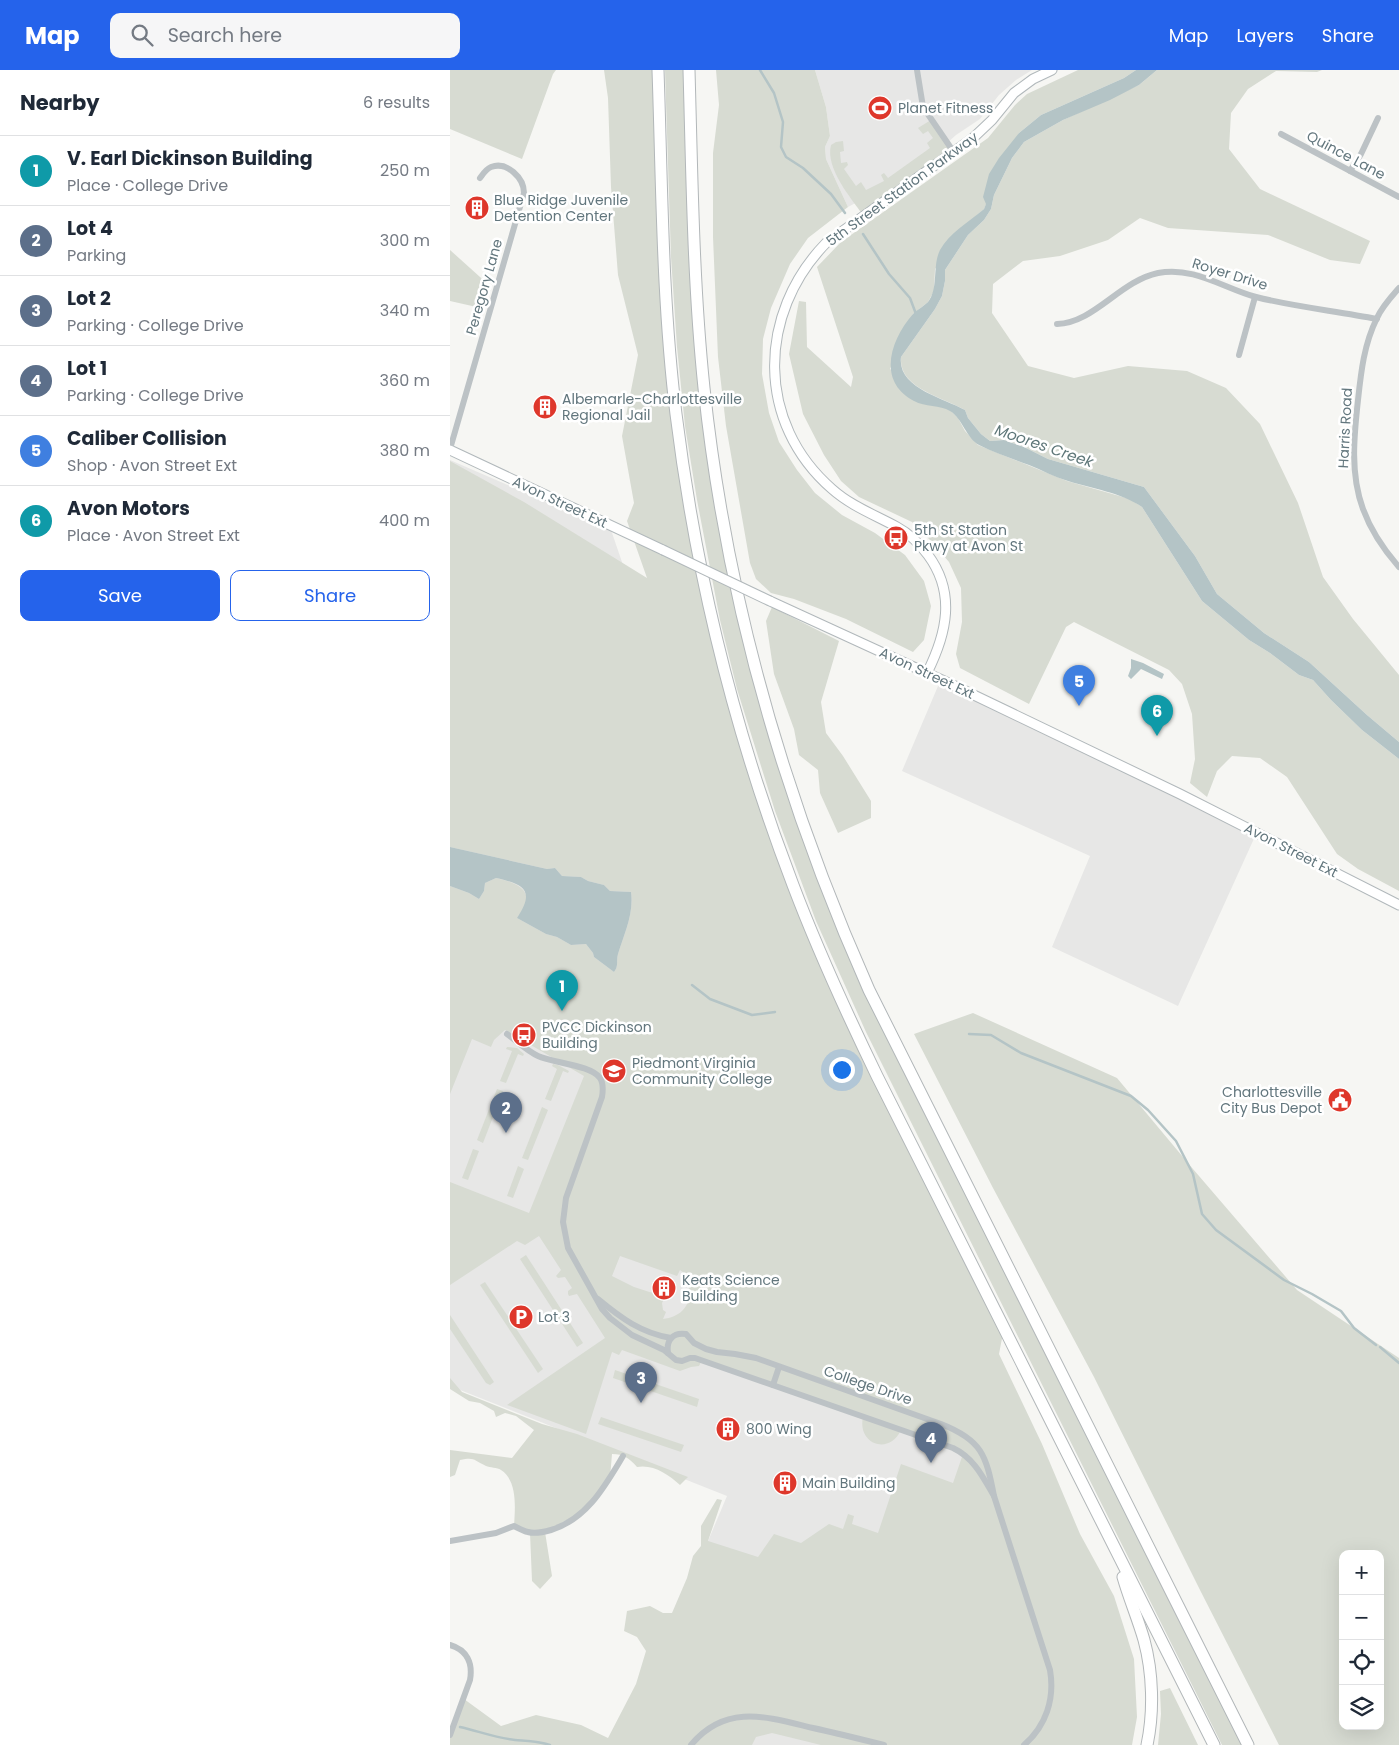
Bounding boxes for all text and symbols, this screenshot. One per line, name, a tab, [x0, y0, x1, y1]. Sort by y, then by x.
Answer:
search box	[110, 13, 460, 58]
text: Map	[25, 19, 80, 52]
icon: search	[128, 21, 156, 49]
text: Search here	[168, 22, 282, 49]
text: Map	[1169, 23, 1209, 48]
text: Layers	[1237, 23, 1294, 48]
text: Share	[1322, 23, 1374, 48]
text: Nearby	[20, 88, 100, 117]
text: 6 results	[363, 91, 430, 114]
sports icon: Planet Fitness	[867, 95, 893, 121]
place label: Planet Fitness	[898, 98, 993, 118]
street label: Quince Lane	[1303, 126, 1389, 184]
street label: 5th Street Station Parkway	[822, 127, 982, 251]
text: V. Earl Dickinson Building	[67, 145, 313, 172]
text: 1	[33, 159, 39, 182]
text: 250 m	[380, 159, 430, 182]
text: Place · College Drive	[67, 174, 228, 197]
place label: Blue Ridge Juvenile Detention Center	[494, 190, 628, 226]
building icon: Blue Ridge Juvenile Detention Center	[464, 195, 490, 221]
text: Lot 4	[67, 215, 113, 242]
text: 2	[31, 229, 41, 252]
text: 300 m	[380, 229, 430, 252]
street label: Peregory Lane	[461, 236, 507, 337]
text: Parking	[67, 244, 126, 267]
street label: Royer Drive	[1190, 253, 1271, 295]
text: Lot 2	[67, 285, 111, 312]
text: 3	[31, 299, 41, 322]
text: 340 m	[380, 299, 430, 322]
text: Parking · College Drive	[67, 314, 244, 337]
text: Lot 1	[67, 355, 107, 382]
text: 4	[31, 369, 41, 392]
text: 360 m	[380, 369, 430, 392]
text: Parking · College Drive	[67, 384, 244, 407]
street label: Harris Road	[1333, 387, 1357, 469]
place label: Albemarle-Charlottesville Regional Jail	[562, 389, 742, 425]
building icon: Albemarle-Charlottesville Regional Jail	[532, 394, 558, 420]
water label: Moores Creek	[992, 419, 1097, 473]
text: Caliber Collision	[67, 425, 227, 452]
text: 5	[31, 439, 41, 462]
text: 380 m	[380, 439, 430, 462]
text: Shop · Avon Street Ext	[67, 454, 237, 477]
street label: Avon Street Ext	[509, 471, 611, 533]
text: Avon Motors	[67, 495, 190, 522]
text: 6	[31, 509, 41, 532]
text: 400 m	[379, 509, 430, 532]
place label: 5th St Station Pkwy at Avon St	[914, 520, 1023, 556]
text: Place · Avon Street Ext	[67, 524, 240, 547]
bus stop icon: 5th St Station Pkwy at Avon St	[883, 525, 909, 551]
button: Save	[20, 570, 220, 621]
button: Share	[230, 570, 430, 621]
street label: Avon Street Ext	[876, 642, 978, 704]
pin: 5	[1063, 665, 1095, 706]
pin: 6	[1141, 695, 1173, 736]
street label: Avon Street Ext	[1241, 818, 1341, 882]
pin: 1	[546, 970, 578, 1011]
place label: PVCC Dickinson Building	[542, 1017, 652, 1053]
bus stop icon: PVCC Dickinson Building	[511, 1022, 537, 1048]
place label: Piedmont Virginia Community College	[632, 1053, 772, 1089]
your location	[829, 1057, 855, 1083]
school or university icon: Piedmont Virginia Community College	[601, 1058, 627, 1084]
place label: Charlottesville City Bus Depot	[1220, 1082, 1322, 1118]
public building icon: Charlottesville City Bus Depot	[1327, 1087, 1353, 1113]
pin: 2	[490, 1092, 522, 1133]
place label: Keats Science Building	[682, 1270, 780, 1306]
building icon: Keats Science Building	[651, 1275, 677, 1301]
parking icon: Lot 3	[508, 1304, 534, 1330]
place label: Lot 3	[538, 1307, 570, 1327]
street label: College Drive	[821, 1361, 915, 1410]
pin: 3	[625, 1362, 657, 1403]
building icon: 800 Wing	[715, 1416, 741, 1442]
place label: 800 Wing	[746, 1419, 812, 1439]
pin: 4	[915, 1422, 947, 1463]
building icon: Main Building	[772, 1470, 798, 1496]
place label: Main Building	[802, 1473, 895, 1493]
map controls	[1339, 1550, 1384, 1730]
button: +	[1339, 1550, 1384, 1595]
button: −	[1339, 1595, 1384, 1640]
button: locate	[1339, 1640, 1384, 1685]
button: layers	[1339, 1685, 1384, 1730]

